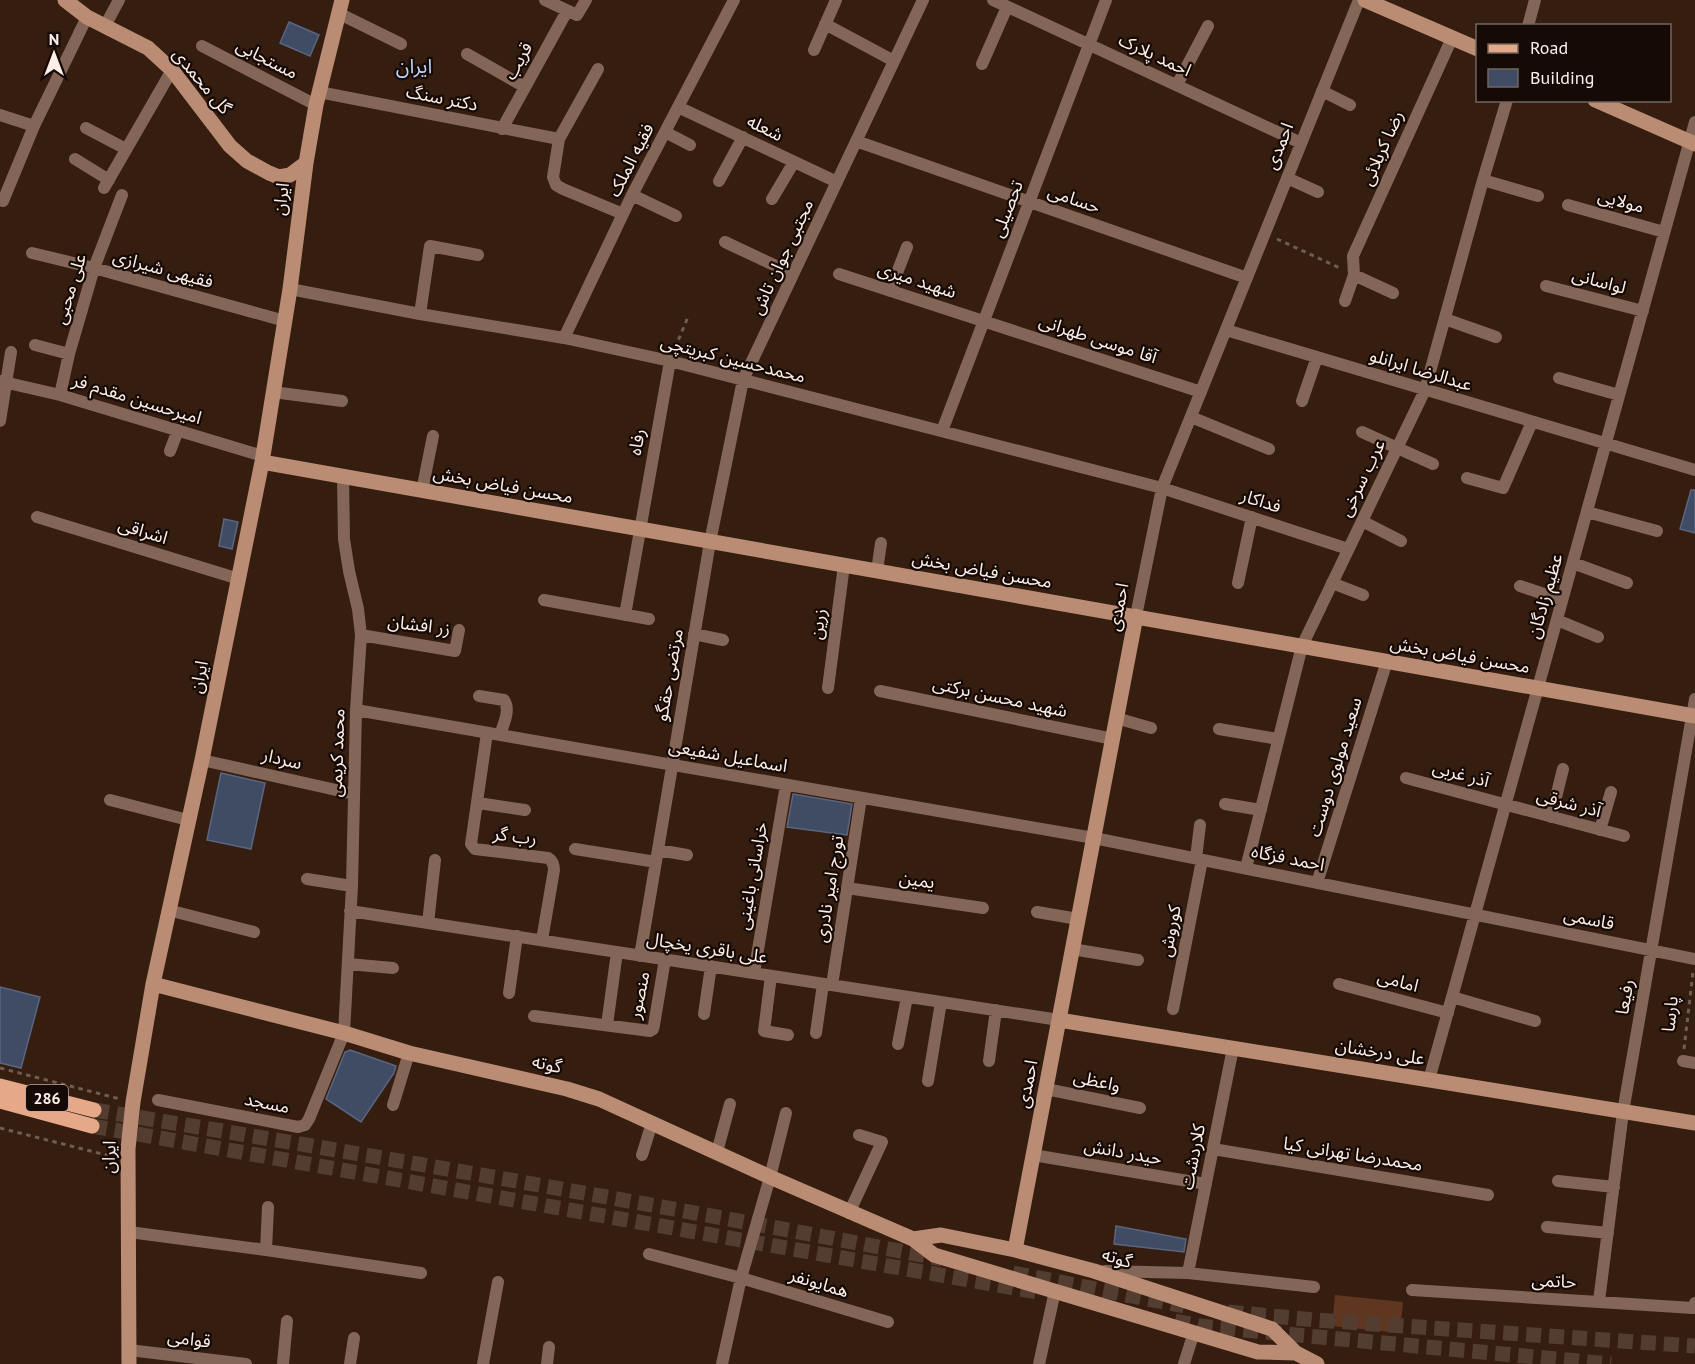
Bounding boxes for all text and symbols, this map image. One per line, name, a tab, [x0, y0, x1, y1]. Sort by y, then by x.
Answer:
north arrow	[24, 24, 84, 84]
legend	[1476, 24, 1671, 102]
street label: احمد پلارک	[1115, 28, 1195, 81]
text: N	[49, 29, 59, 49]
street label: مستجابی	[232, 33, 302, 84]
text: Road	[1530, 36, 1568, 59]
street label: قریب	[498, 38, 537, 84]
street label: گل محمدی	[168, 43, 237, 119]
district label: ایران	[396, 53, 432, 79]
text: Building	[1530, 66, 1594, 89]
street label: دکتر سنگ	[404, 79, 480, 116]
street label: رضا کربلائی	[1355, 107, 1408, 189]
street label: شعله	[743, 109, 787, 146]
street label: فقیه الملک	[602, 119, 659, 200]
street label: احمدی	[1259, 119, 1298, 173]
street label: تحصیلی	[985, 177, 1028, 241]
street label: حسامی	[1045, 179, 1103, 218]
street label: ایران	[267, 181, 294, 217]
street label: مولایی	[1595, 183, 1647, 218]
street label: مجتبی جوان تاش	[745, 195, 818, 318]
street label: فقیهی شیرازی	[110, 244, 216, 293]
street label: علی محبی	[48, 251, 91, 327]
street label: شهید میری	[875, 256, 959, 303]
street label: لواسانی	[1570, 262, 1629, 299]
street label: آقا موسی طهرانی	[1036, 309, 1161, 369]
street label: محمدحسین کبریتچی	[658, 329, 808, 388]
street label: عبدالرضا ایرانلو	[1367, 343, 1475, 396]
street label: امیرحسین مقدم فر	[68, 368, 205, 432]
street label: رفاه	[623, 427, 650, 457]
street label: عرب سرخی	[1333, 435, 1390, 520]
street label: محسن فیاض بخش	[431, 461, 575, 508]
street label: فداکار	[1237, 483, 1284, 518]
street label: اشراقی	[116, 512, 171, 549]
street label: محسن فیاض بخش	[910, 546, 1054, 593]
street label: عظیم زادگان	[1521, 551, 1570, 642]
street label: احمدی	[1102, 581, 1133, 633]
street label: زرین	[804, 607, 831, 641]
street label: زر افشان	[386, 609, 452, 640]
street label: مرتضی حقگو	[649, 627, 688, 723]
street label: محسن فیاض بخش	[1388, 631, 1532, 678]
street label: ایران	[184, 659, 213, 695]
street label: شهید محسن برکتی	[931, 671, 1070, 722]
street label: سعید مولوی دوست	[1302, 694, 1367, 839]
street label: محمد کریمی	[323, 708, 350, 798]
street label: اسماعیل شفیعی	[667, 734, 789, 777]
street label: سردار	[259, 743, 304, 774]
street label: آذر غربی	[1430, 755, 1493, 792]
street label: آذر شرقی	[1534, 783, 1605, 822]
street label: خراسانی باغینی	[731, 820, 772, 932]
street label: رب گر	[491, 821, 538, 850]
street label: تورج امیر نادری	[809, 834, 850, 944]
street label: احمد فزگاه	[1250, 839, 1327, 876]
street label: یمین	[898, 866, 936, 893]
street label: کوروش	[1153, 902, 1186, 959]
street label: قاسمی	[1562, 902, 1616, 935]
street label: علی باقری یخچال	[645, 927, 769, 968]
street label: امامی	[1375, 964, 1421, 997]
street label: منصور	[622, 969, 655, 1022]
street label: رفیعا	[1610, 977, 1639, 1016]
street label: پارسا	[1656, 995, 1683, 1033]
street label: علی درخشان	[1334, 1033, 1427, 1070]
street label: گوته	[530, 1049, 565, 1078]
street label: احمدی	[1011, 1058, 1042, 1110]
street label: واعظی	[1072, 1064, 1123, 1097]
road number: 286	[26, 1085, 68, 1111]
street label: مسجد	[242, 1087, 292, 1118]
street label: کلاردشت	[1175, 1121, 1210, 1192]
street label: محمدرضا تهرانی کیا	[1282, 1131, 1425, 1176]
street label: حیدر دانش	[1082, 1133, 1164, 1170]
street label: ایران	[96, 1140, 121, 1174]
street label: گوته	[1099, 1242, 1136, 1273]
street label: همایونفر	[786, 1262, 852, 1302]
street label: حاتمی	[1531, 1268, 1577, 1293]
street label: قوامی	[166, 1324, 212, 1353]

